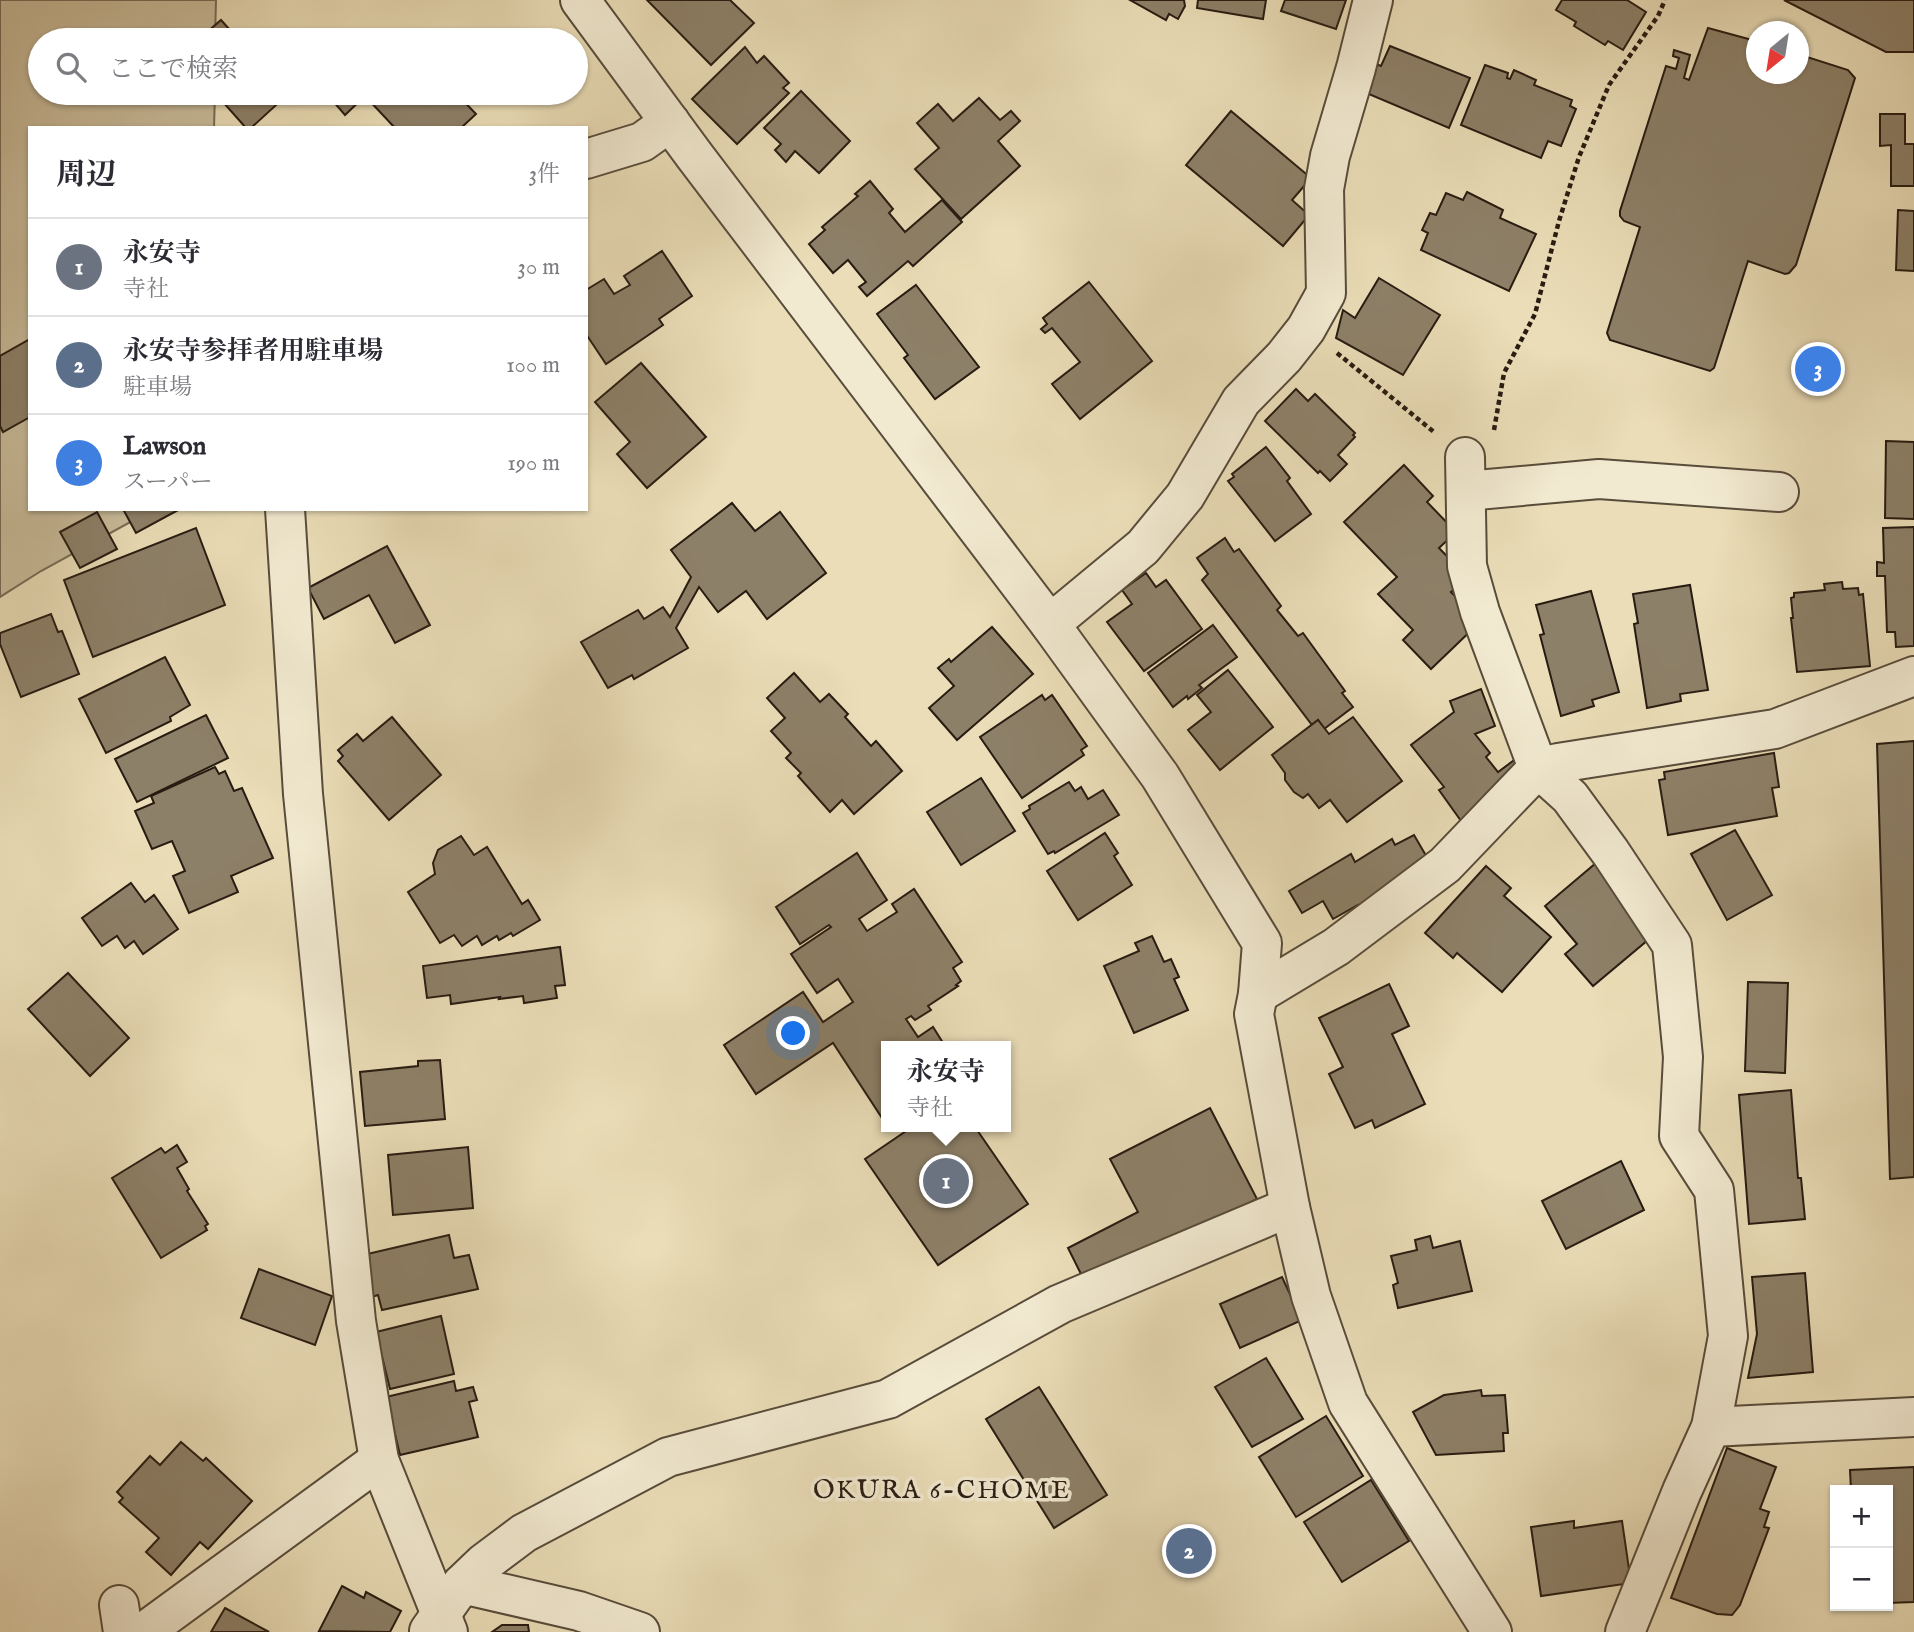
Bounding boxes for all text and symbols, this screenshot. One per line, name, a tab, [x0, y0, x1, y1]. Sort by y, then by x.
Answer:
north arrow	[1746, 21, 1809, 84]
search box	[28, 28, 588, 105]
icon: search	[52, 48, 90, 86]
text: ここで検索	[108, 53, 238, 86]
text: 周辺	[56, 157, 116, 195]
text: 3件	[528, 160, 560, 189]
text: 永安寺	[123, 237, 201, 270]
text: 1	[75, 253, 83, 282]
text: 30 m	[517, 253, 560, 282]
text: 寺社	[123, 275, 169, 304]
text: 永安寺参拝者用駐車場	[123, 335, 383, 368]
pin: 3	[1795, 343, 1841, 395]
text: 2	[74, 351, 84, 380]
text: 100 m	[506, 351, 560, 380]
text: 駐車場	[123, 373, 192, 402]
text: Lawson	[123, 430, 206, 463]
text: 3	[75, 449, 83, 478]
text: 190 m	[507, 449, 560, 478]
text: スーパー	[123, 468, 213, 497]
your location	[776, 1016, 810, 1050]
popup	[881, 1041, 1011, 1132]
text: 永安寺	[907, 1056, 985, 1089]
text: 寺社	[907, 1094, 953, 1123]
pin: 1	[923, 1155, 969, 1207]
district label: OKURA 6-CHOME	[813, 1474, 1071, 1507]
map controls	[1830, 1485, 1893, 1611]
button: +	[1830, 1485, 1893, 1548]
pin: 2	[1166, 1525, 1212, 1577]
button: −	[1830, 1548, 1893, 1611]

